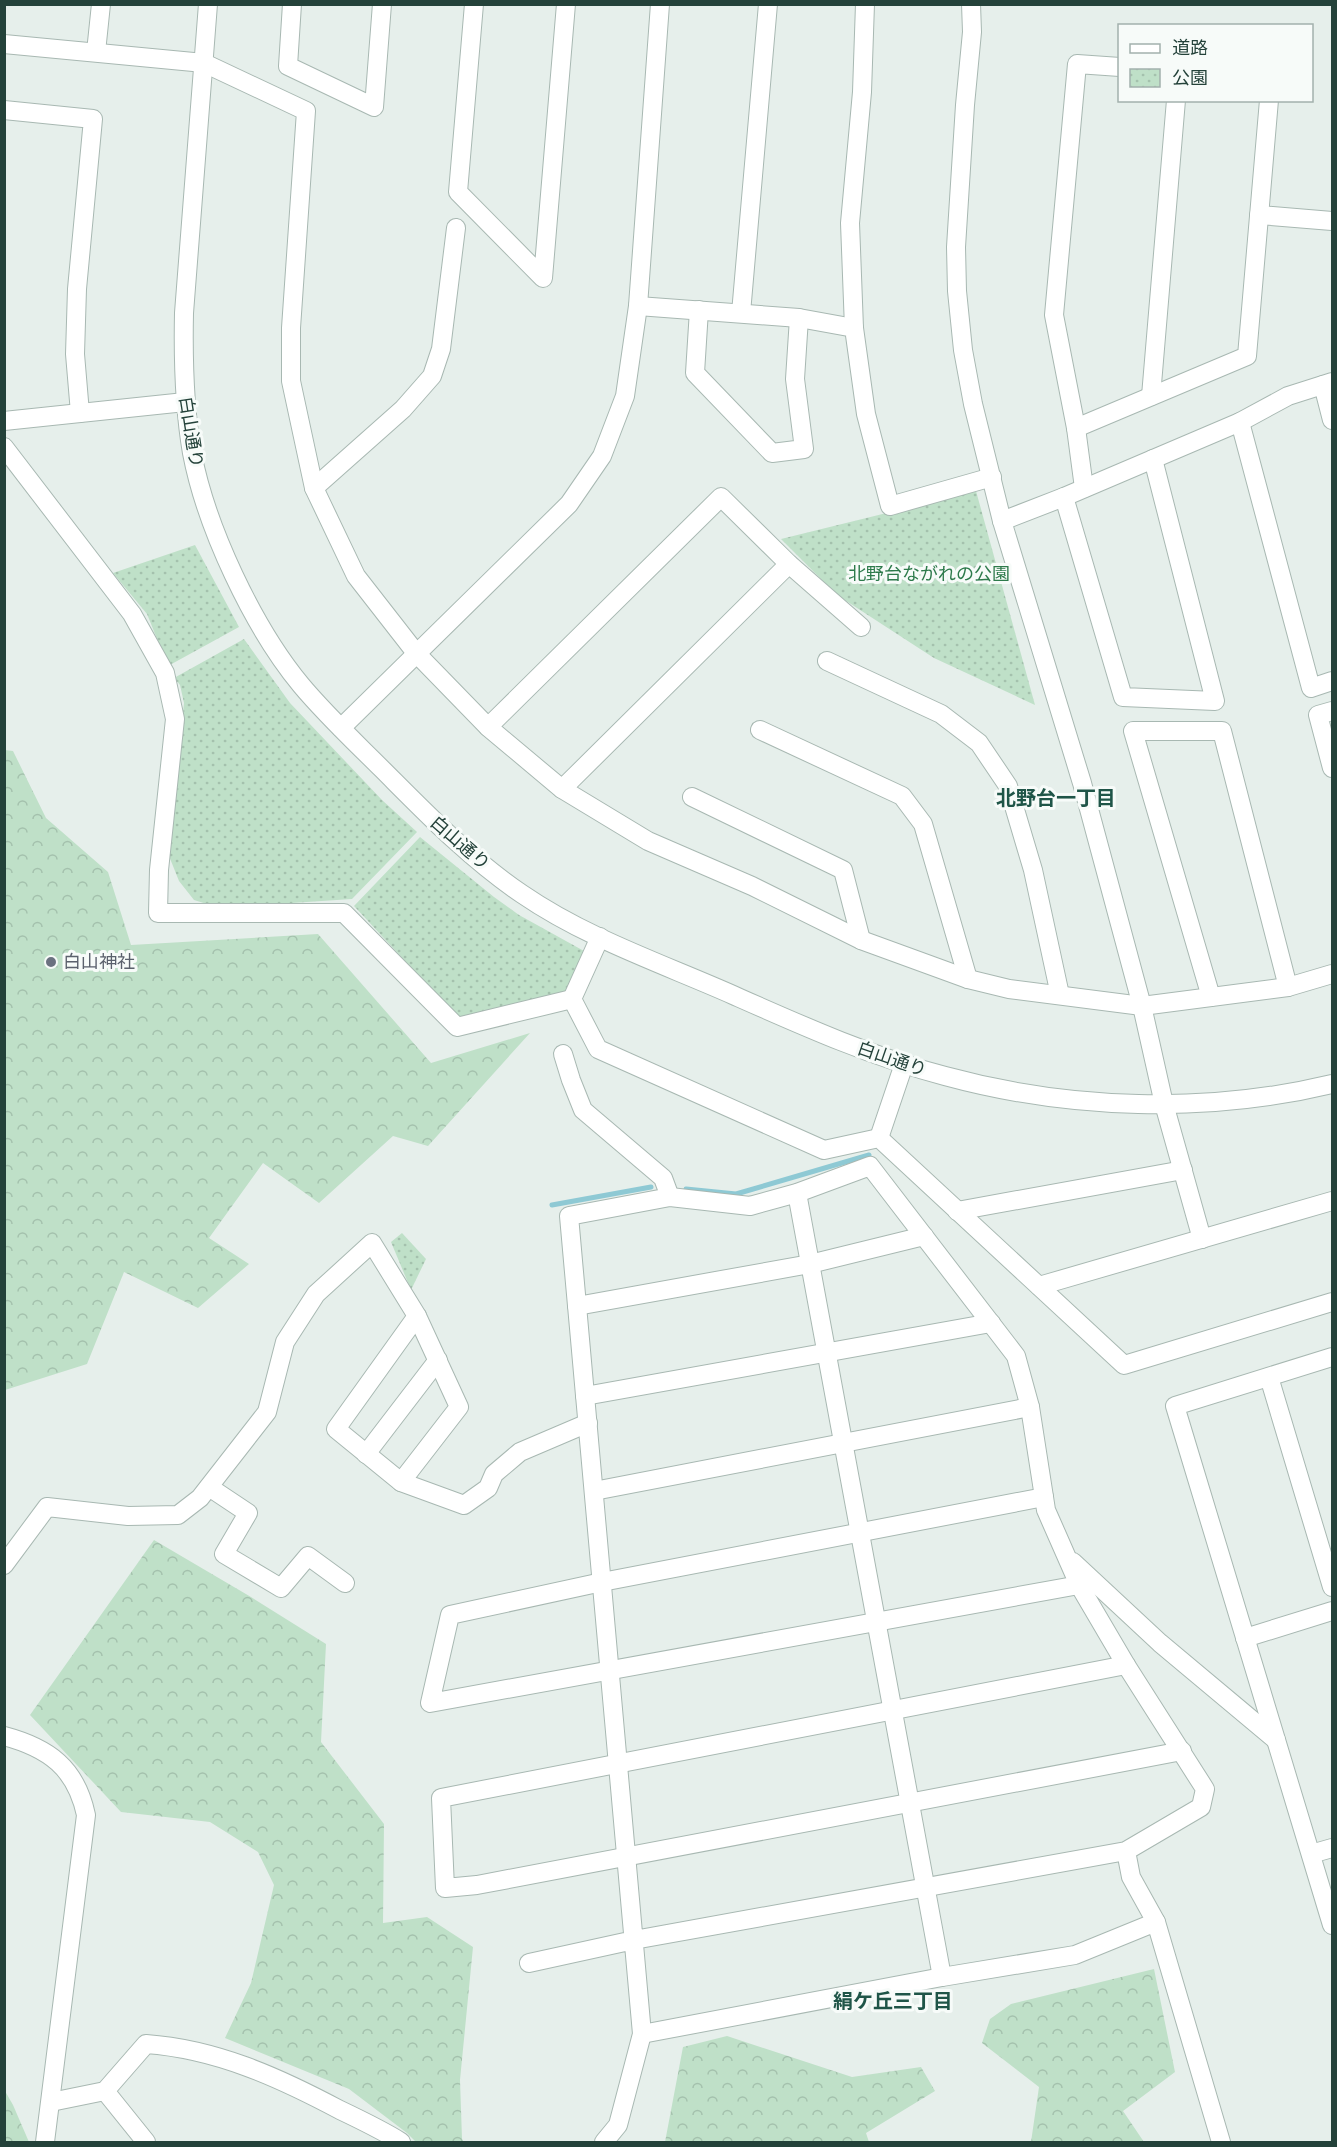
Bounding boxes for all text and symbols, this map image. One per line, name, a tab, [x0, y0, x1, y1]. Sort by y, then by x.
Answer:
legend	[1118, 24, 1313, 102]
text: 道路	[1172, 38, 1208, 58]
text: 公園	[1172, 68, 1208, 88]
street label: 白山通り	[175, 395, 207, 469]
park label: 北野台ながれの公園	[848, 564, 1010, 584]
district label: 北野台一丁目	[996, 787, 1116, 809]
street label: 白山通り	[426, 812, 494, 874]
place label: 白山神社	[63, 952, 135, 972]
marker: 白山神社	[44, 955, 58, 969]
street label: 白山通り	[855, 1038, 929, 1080]
district label: 絹ケ丘三丁目	[833, 1990, 953, 2012]

